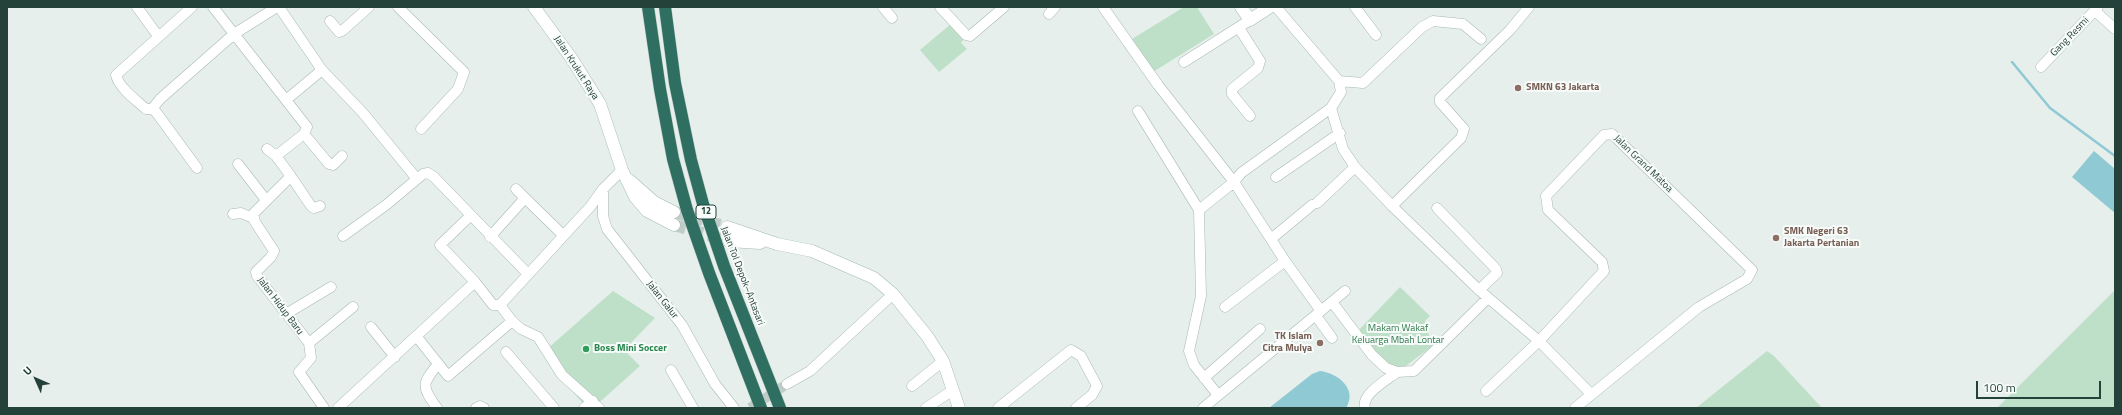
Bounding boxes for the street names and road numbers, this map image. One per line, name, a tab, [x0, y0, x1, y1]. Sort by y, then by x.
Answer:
street label: Gang Resmi	[2048, 15, 2092, 59]
street label: Jalan Krukut Raya	[551, 34, 601, 102]
street label: Jalan Grand Matoa	[1611, 133, 1675, 195]
road number: 12	[696, 205, 716, 219]
street label: Jalan Tol Depok–Antasari	[718, 225, 766, 327]
street label: Jalan Hidup Baru	[254, 275, 306, 337]
street label: Jalan Galur	[643, 279, 681, 321]

